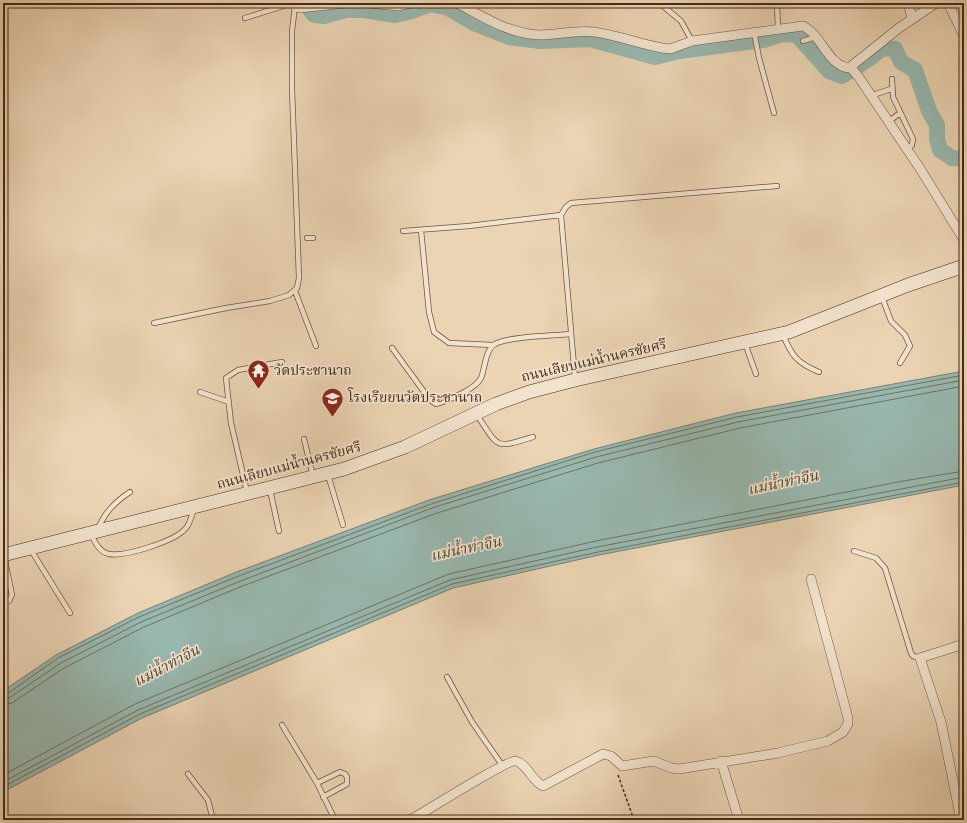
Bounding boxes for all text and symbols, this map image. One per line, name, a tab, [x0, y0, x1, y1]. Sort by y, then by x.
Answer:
street label: ถนนเลียบแม่น้ำนครชัยศรี	[519, 334, 669, 387]
temple icon: วัดประชานาถ	[246, 358, 272, 391]
place label: วัดประชานาถ	[274, 362, 352, 380]
school or university icon: โรงเรียยนวัดประชานาถ	[319, 385, 345, 418]
place label: โรงเรียยนวัดประชานาถ	[347, 387, 482, 407]
street label: ถนนเลียบแม่น้ำนครชัยศรี	[214, 436, 363, 494]
water label: แม่น้ำท่าจีน	[745, 464, 820, 500]
water label: แม่น้ำท่าจีน	[428, 530, 503, 566]
water label: แม่น้ำท่าจีน	[130, 639, 203, 691]

